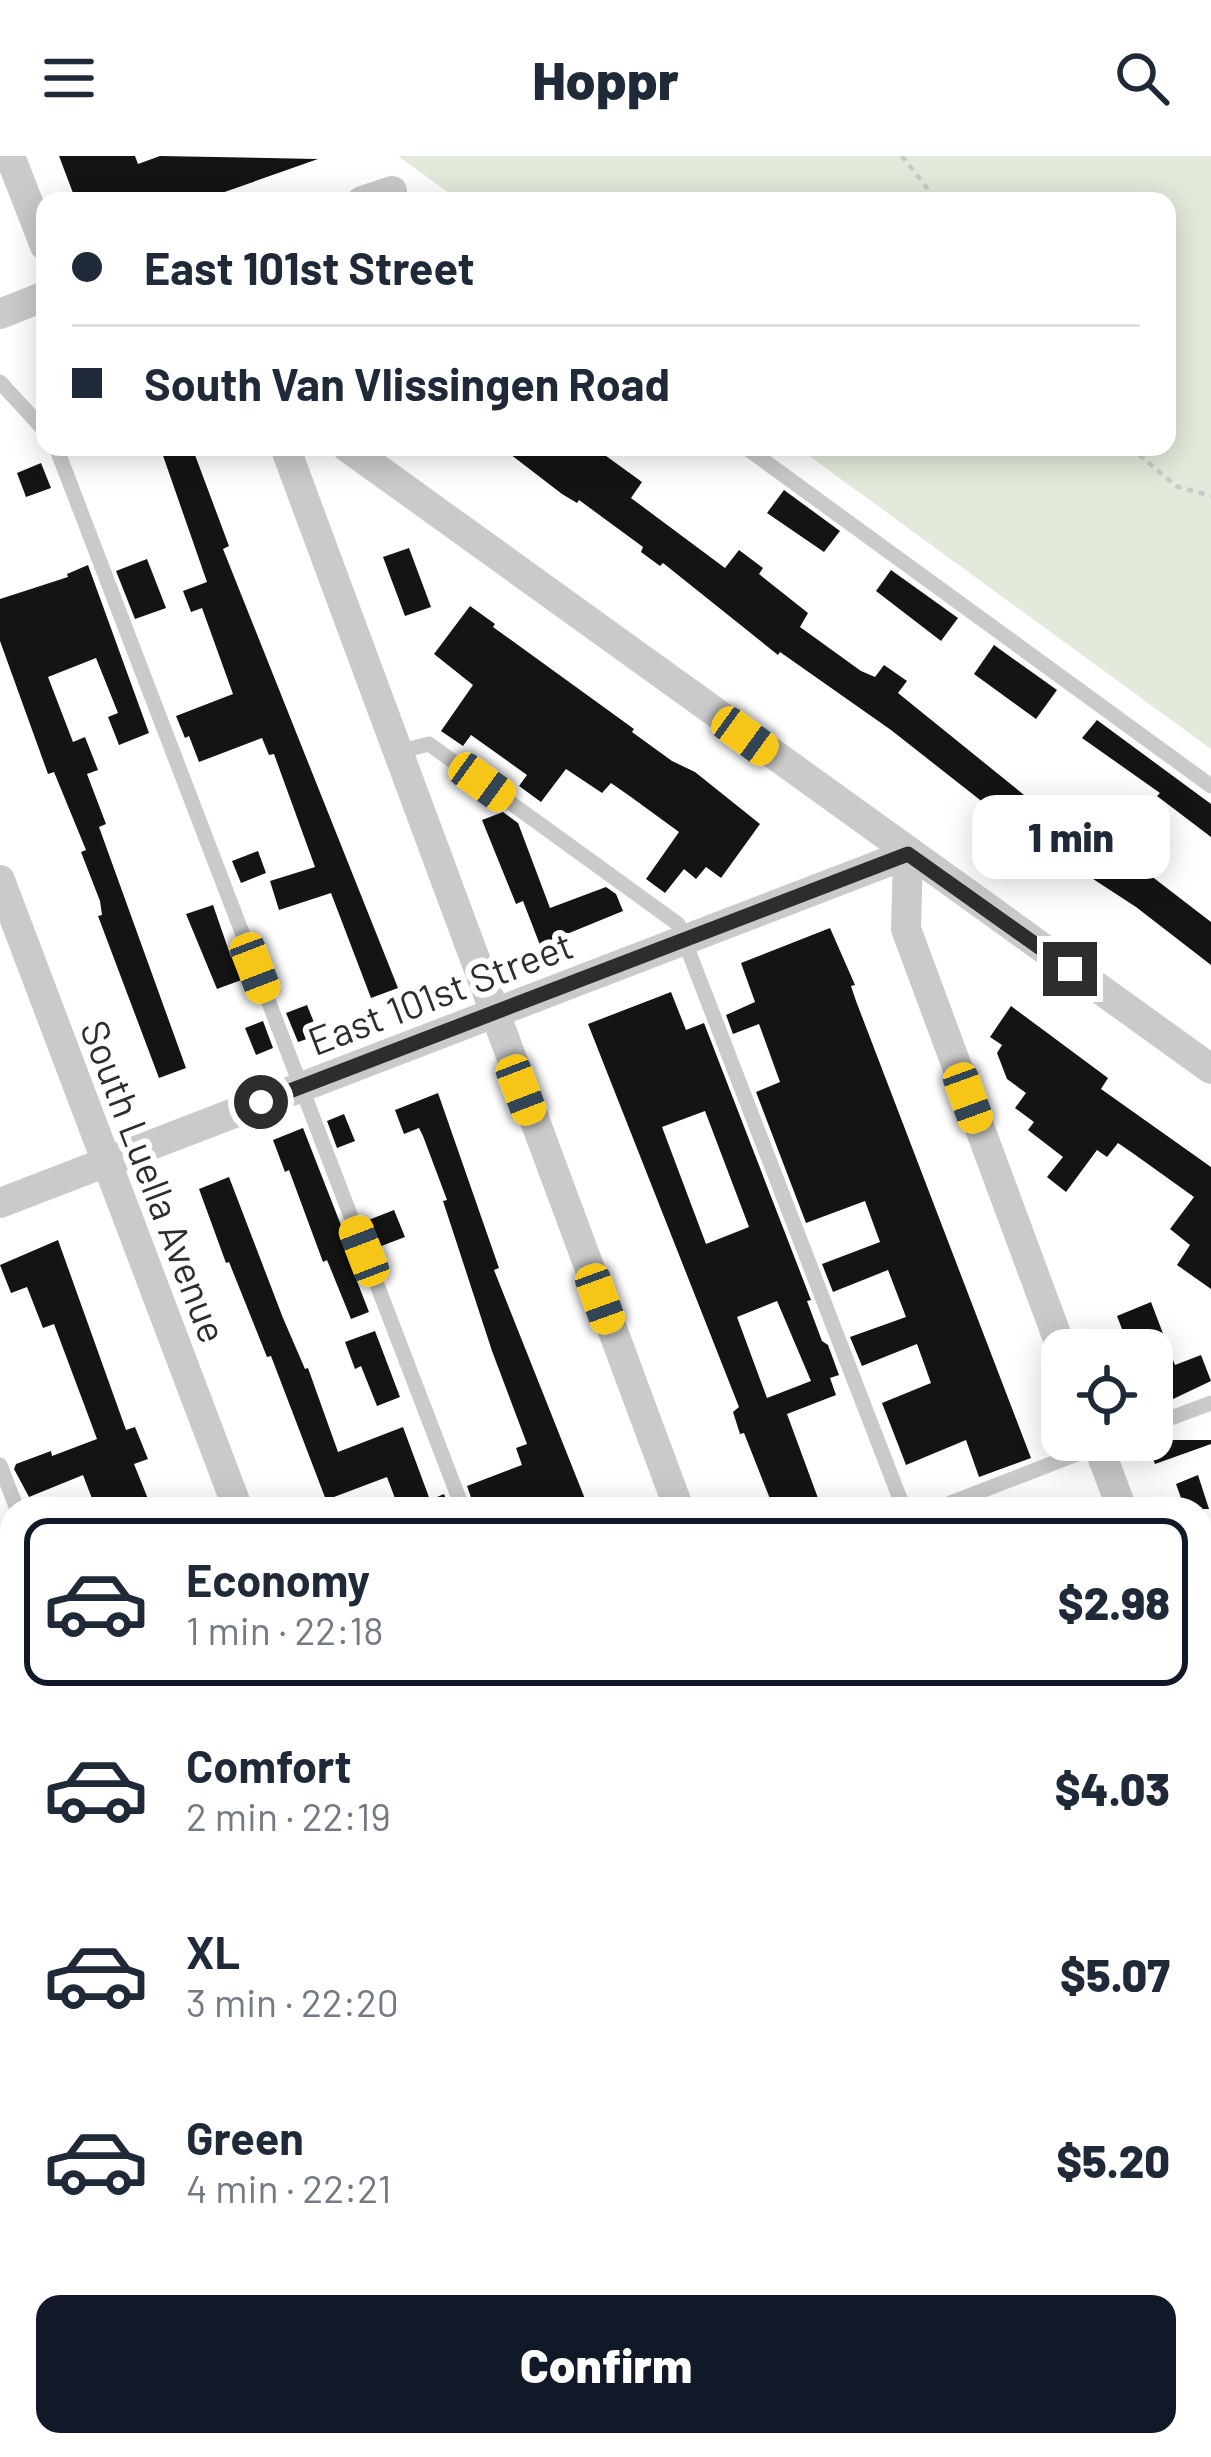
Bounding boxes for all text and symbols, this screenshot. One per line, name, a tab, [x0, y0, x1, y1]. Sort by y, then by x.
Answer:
icon: menu	[36, 45, 102, 111]
icon: search	[1109, 45, 1175, 111]
text: Hoppr	[532, 46, 679, 111]
text: East 101st Street	[144, 240, 475, 294]
text: South Van Vlissingen Road	[144, 356, 670, 410]
car	[705, 700, 785, 772]
car	[442, 746, 522, 818]
callout: 1 min	[971, 795, 1169, 879]
text: 1 min	[1028, 813, 1114, 860]
street label: East 101st Street	[301, 920, 579, 1064]
car	[225, 928, 285, 1008]
route end	[1043, 942, 1097, 996]
street label: South Luella Avenue	[72, 1013, 238, 1349]
car	[491, 1050, 551, 1130]
car	[939, 1058, 997, 1138]
route start	[234, 1075, 288, 1129]
car	[334, 1211, 394, 1291]
car	[571, 1259, 629, 1339]
map controls	[1041, 1329, 1173, 1461]
button: locate	[1041, 1329, 1173, 1461]
icon: car	[42, 1548, 150, 1656]
text: Economy	[186, 1552, 370, 1606]
text: $2.98	[1058, 1575, 1170, 1629]
text: 1 min · 22:18	[186, 1606, 383, 1653]
icon: car	[42, 1734, 150, 1842]
text: Comfort	[186, 1738, 352, 1792]
text: $4.03	[1055, 1761, 1170, 1815]
text: 2 min · 22:19	[186, 1792, 391, 1839]
icon: car	[42, 1920, 150, 2028]
text: XL	[186, 1924, 240, 1978]
text: $5.07	[1060, 1947, 1170, 2001]
text: 3 min · 22:20	[186, 1978, 399, 2025]
icon: car	[42, 2106, 150, 2214]
text: Green	[186, 2110, 304, 2164]
text: $5.20	[1056, 2133, 1170, 2187]
text: 4 min · 22:21	[186, 2164, 391, 2211]
button: Confirm	[36, 2295, 1176, 2433]

